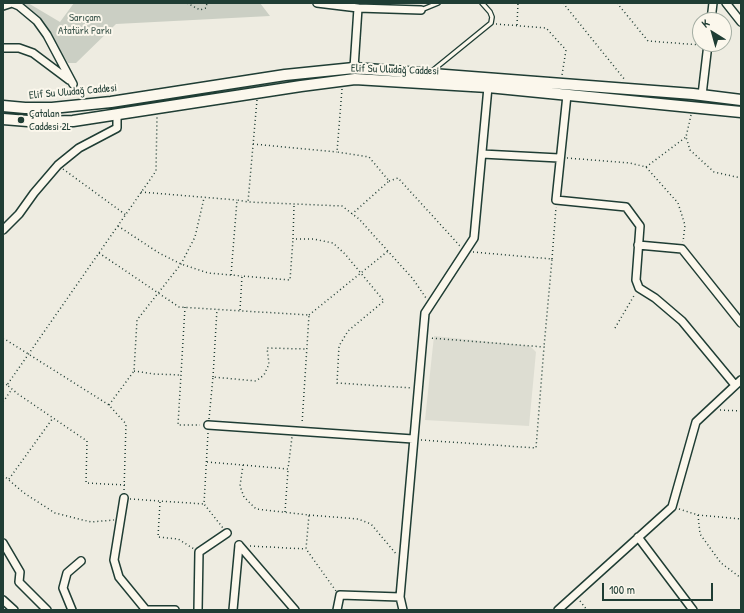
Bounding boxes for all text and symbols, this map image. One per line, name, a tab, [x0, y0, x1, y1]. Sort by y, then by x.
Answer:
park label: Sarıçam Atatürk Parkı	[58, 11, 112, 37]
north arrow	[692, 12, 732, 52]
text: K	[699, 16, 712, 31]
street label: Elif Su Uludağ Caddesi	[351, 62, 439, 78]
street label: Elif Su Uludağ Caddesi	[29, 82, 117, 102]
place label: Çatalan Caddesi 2L	[29, 107, 71, 133]
marker: Çatalan Caddesi 2L	[16, 115, 26, 125]
scale bar	[604, 575, 715, 601]
text: 100 m	[609, 581, 635, 598]

